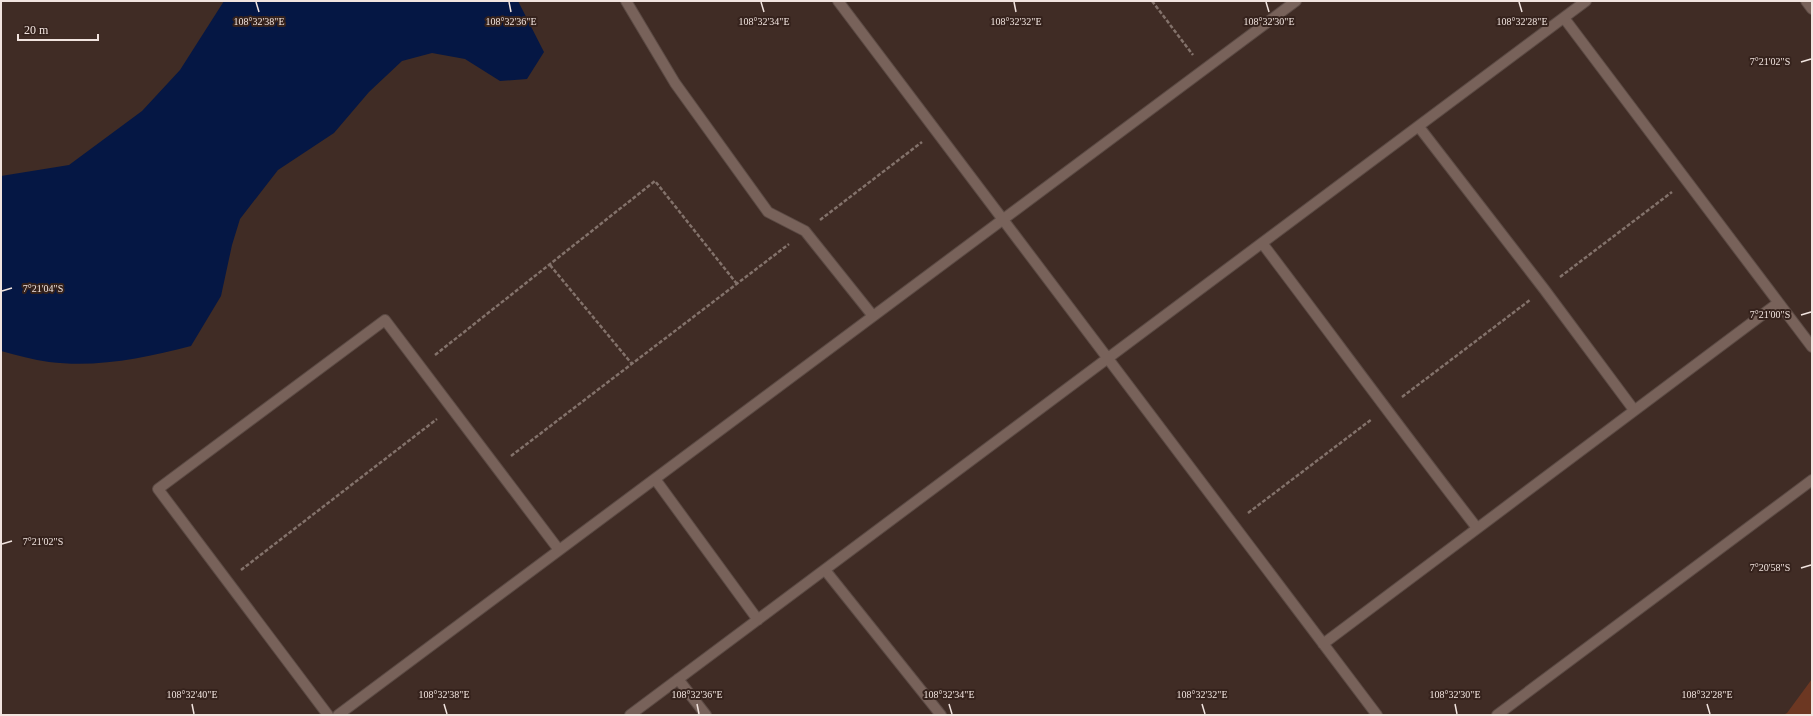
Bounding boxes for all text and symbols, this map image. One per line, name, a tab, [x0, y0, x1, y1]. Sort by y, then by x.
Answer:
scale bar	[18, 16, 98, 42]
text: 108°32'38"E	[234, 16, 285, 27]
text: 108°32'36"E	[486, 16, 537, 27]
text: 108°32'34"E	[739, 16, 790, 27]
text: 108°32'32"E	[991, 16, 1042, 27]
text: 108°32'30"E	[1244, 16, 1295, 27]
text: 108°32'28"E	[1497, 16, 1548, 27]
text: 20 m	[24, 23, 49, 37]
text: 7°21'02"S	[1750, 56, 1790, 67]
text: 7°21'04"S	[23, 283, 63, 294]
text: 7°21'00"S	[1750, 309, 1790, 320]
text: 7°21'02"S	[23, 536, 63, 547]
text: 7°20'58"S	[1750, 562, 1790, 573]
text: 108°32'40"E	[167, 689, 218, 700]
text: 108°32'38"E	[419, 689, 470, 700]
text: 108°32'36"E	[672, 689, 723, 700]
text: 108°32'34"E	[924, 689, 975, 700]
text: 108°32'32"E	[1177, 689, 1228, 700]
text: 108°32'30"E	[1430, 689, 1481, 700]
text: 108°32'28"E	[1682, 689, 1733, 700]

